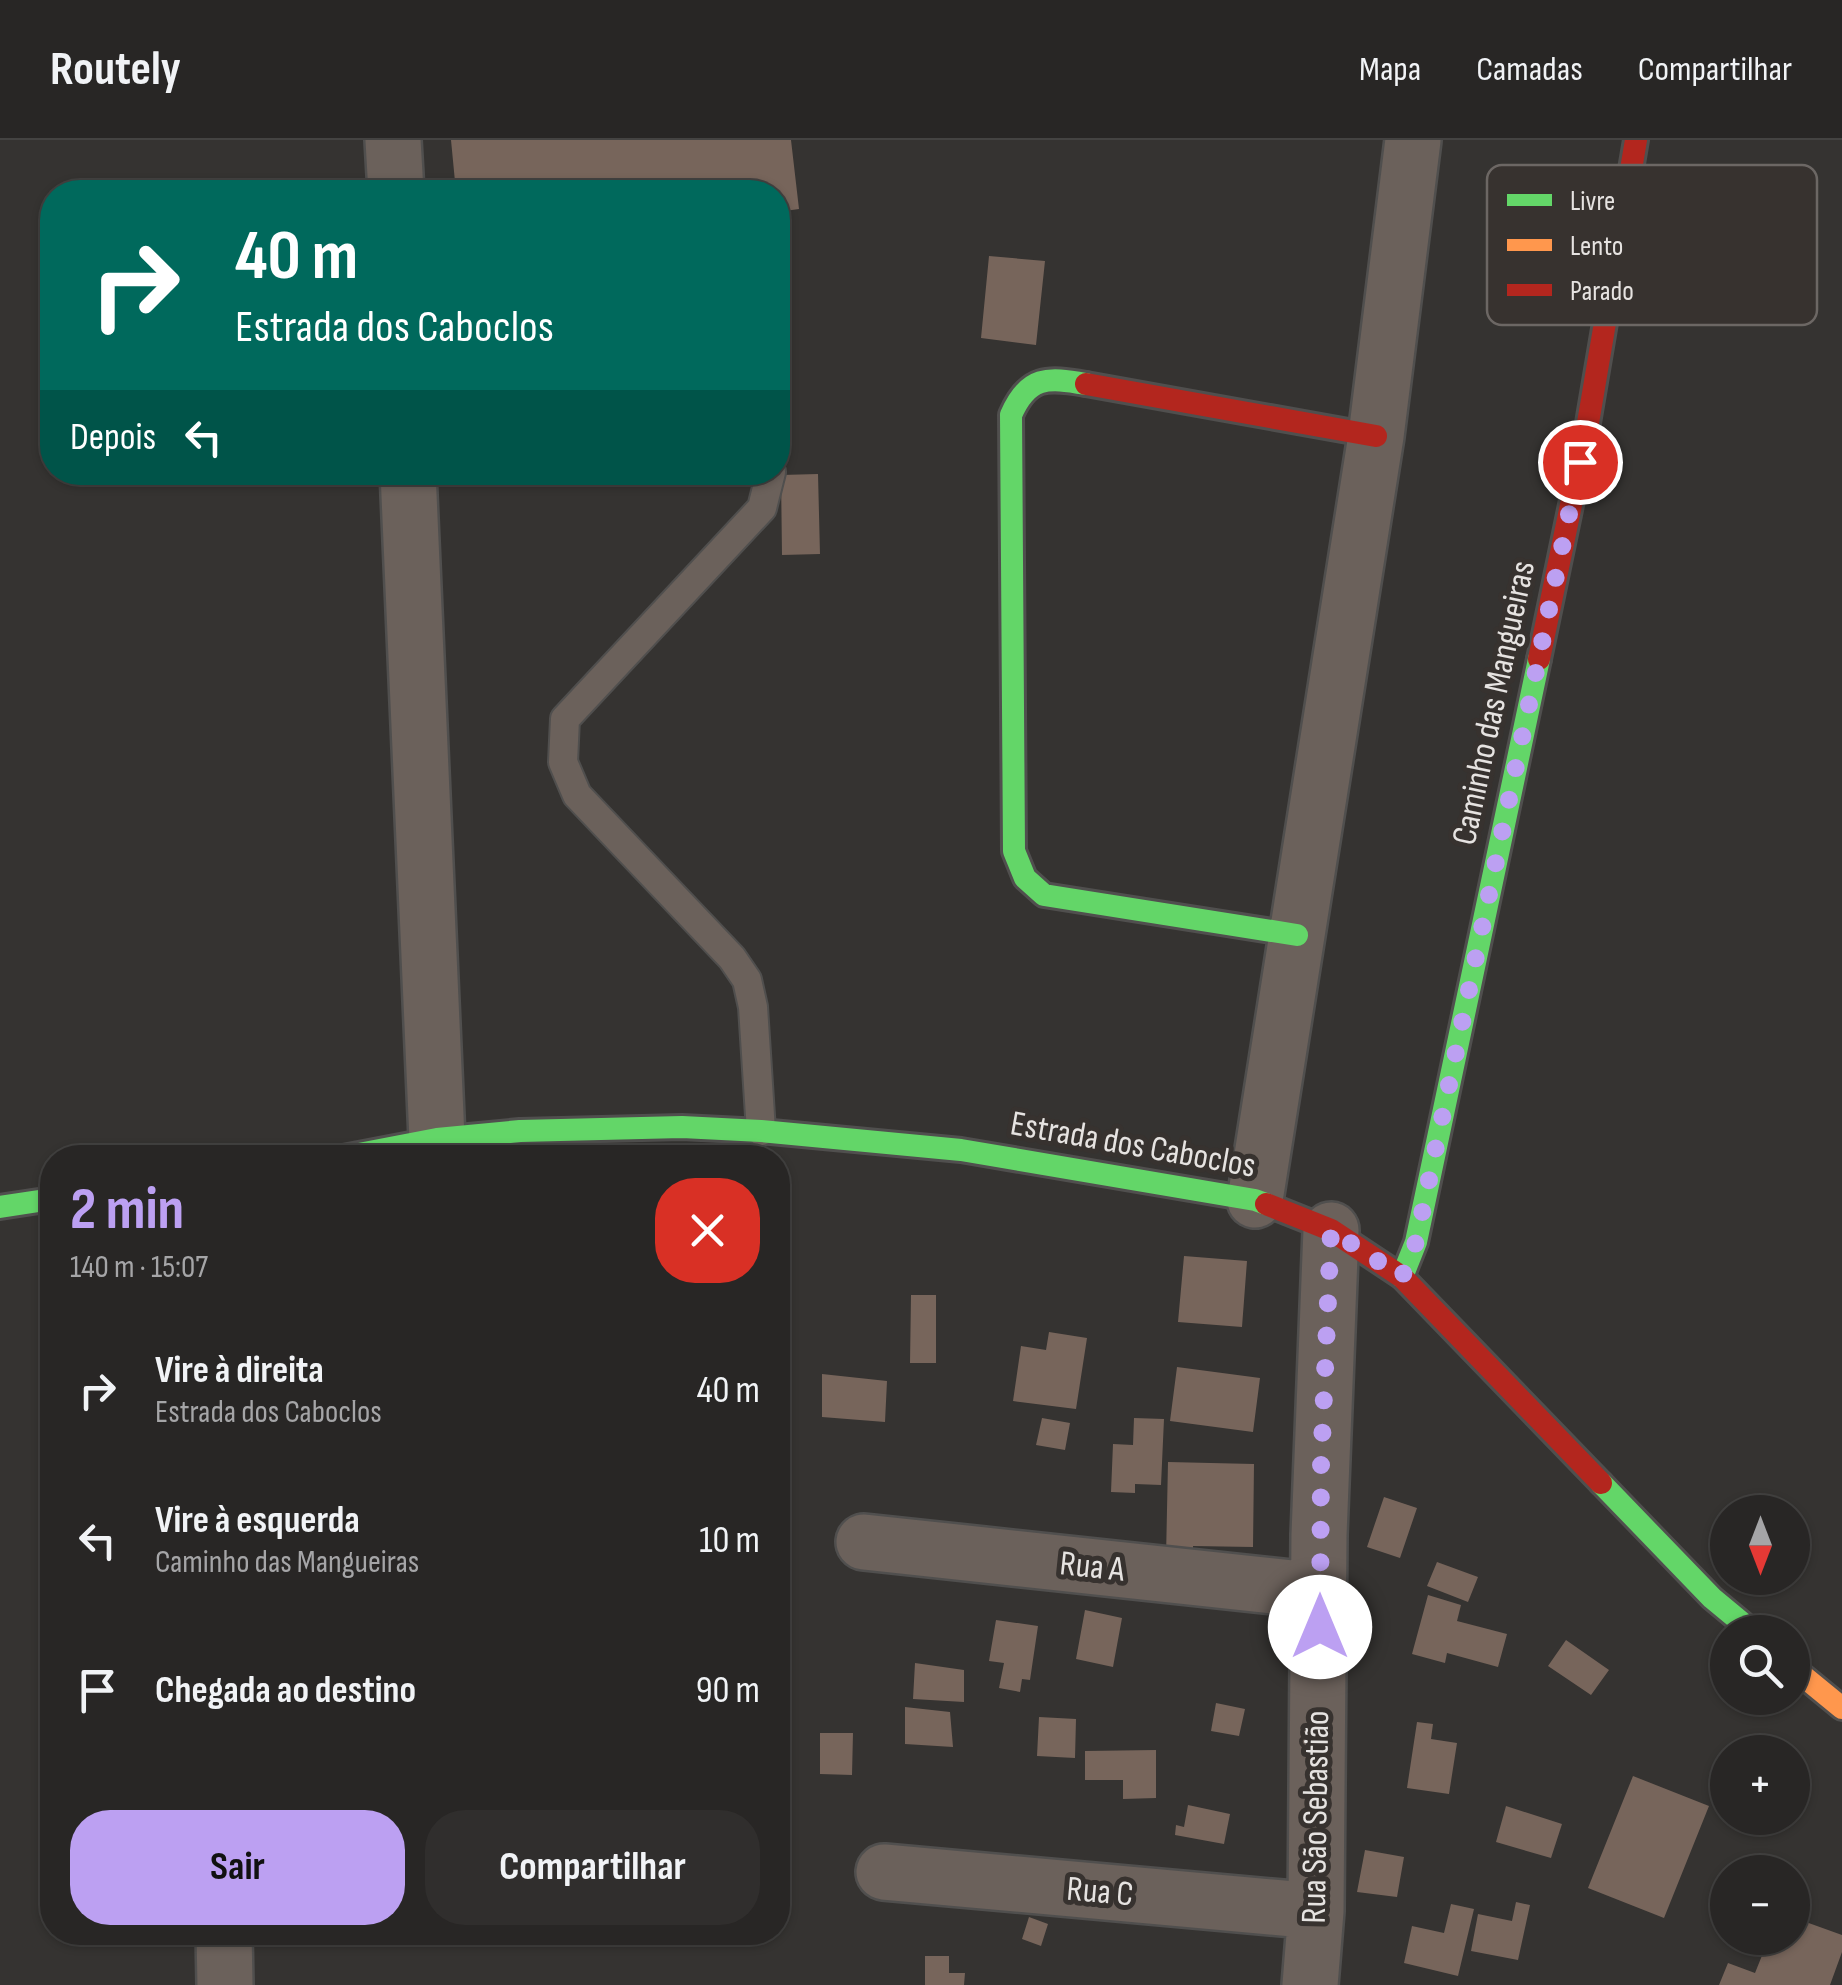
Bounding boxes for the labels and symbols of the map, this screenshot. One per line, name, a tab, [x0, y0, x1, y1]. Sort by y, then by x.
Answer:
legend	[1487, 165, 1817, 325]
text: Livre	[1570, 185, 1615, 218]
text: Lento	[1570, 230, 1623, 263]
text: Parado	[1570, 275, 1634, 308]
pin	[1538, 420, 1623, 505]
street label: Caminho das Mangueiras	[1443, 557, 1545, 849]
street label: Estrada dos Caboclos	[1007, 1102, 1259, 1188]
north arrow	[1710, 1495, 1810, 1595]
street label: Rua A	[1058, 1542, 1127, 1592]
position arrow	[1268, 1575, 1372, 1679]
street label: Rua São Sebastião	[1293, 1710, 1339, 1924]
street label: Rua C	[1065, 1868, 1135, 1916]

